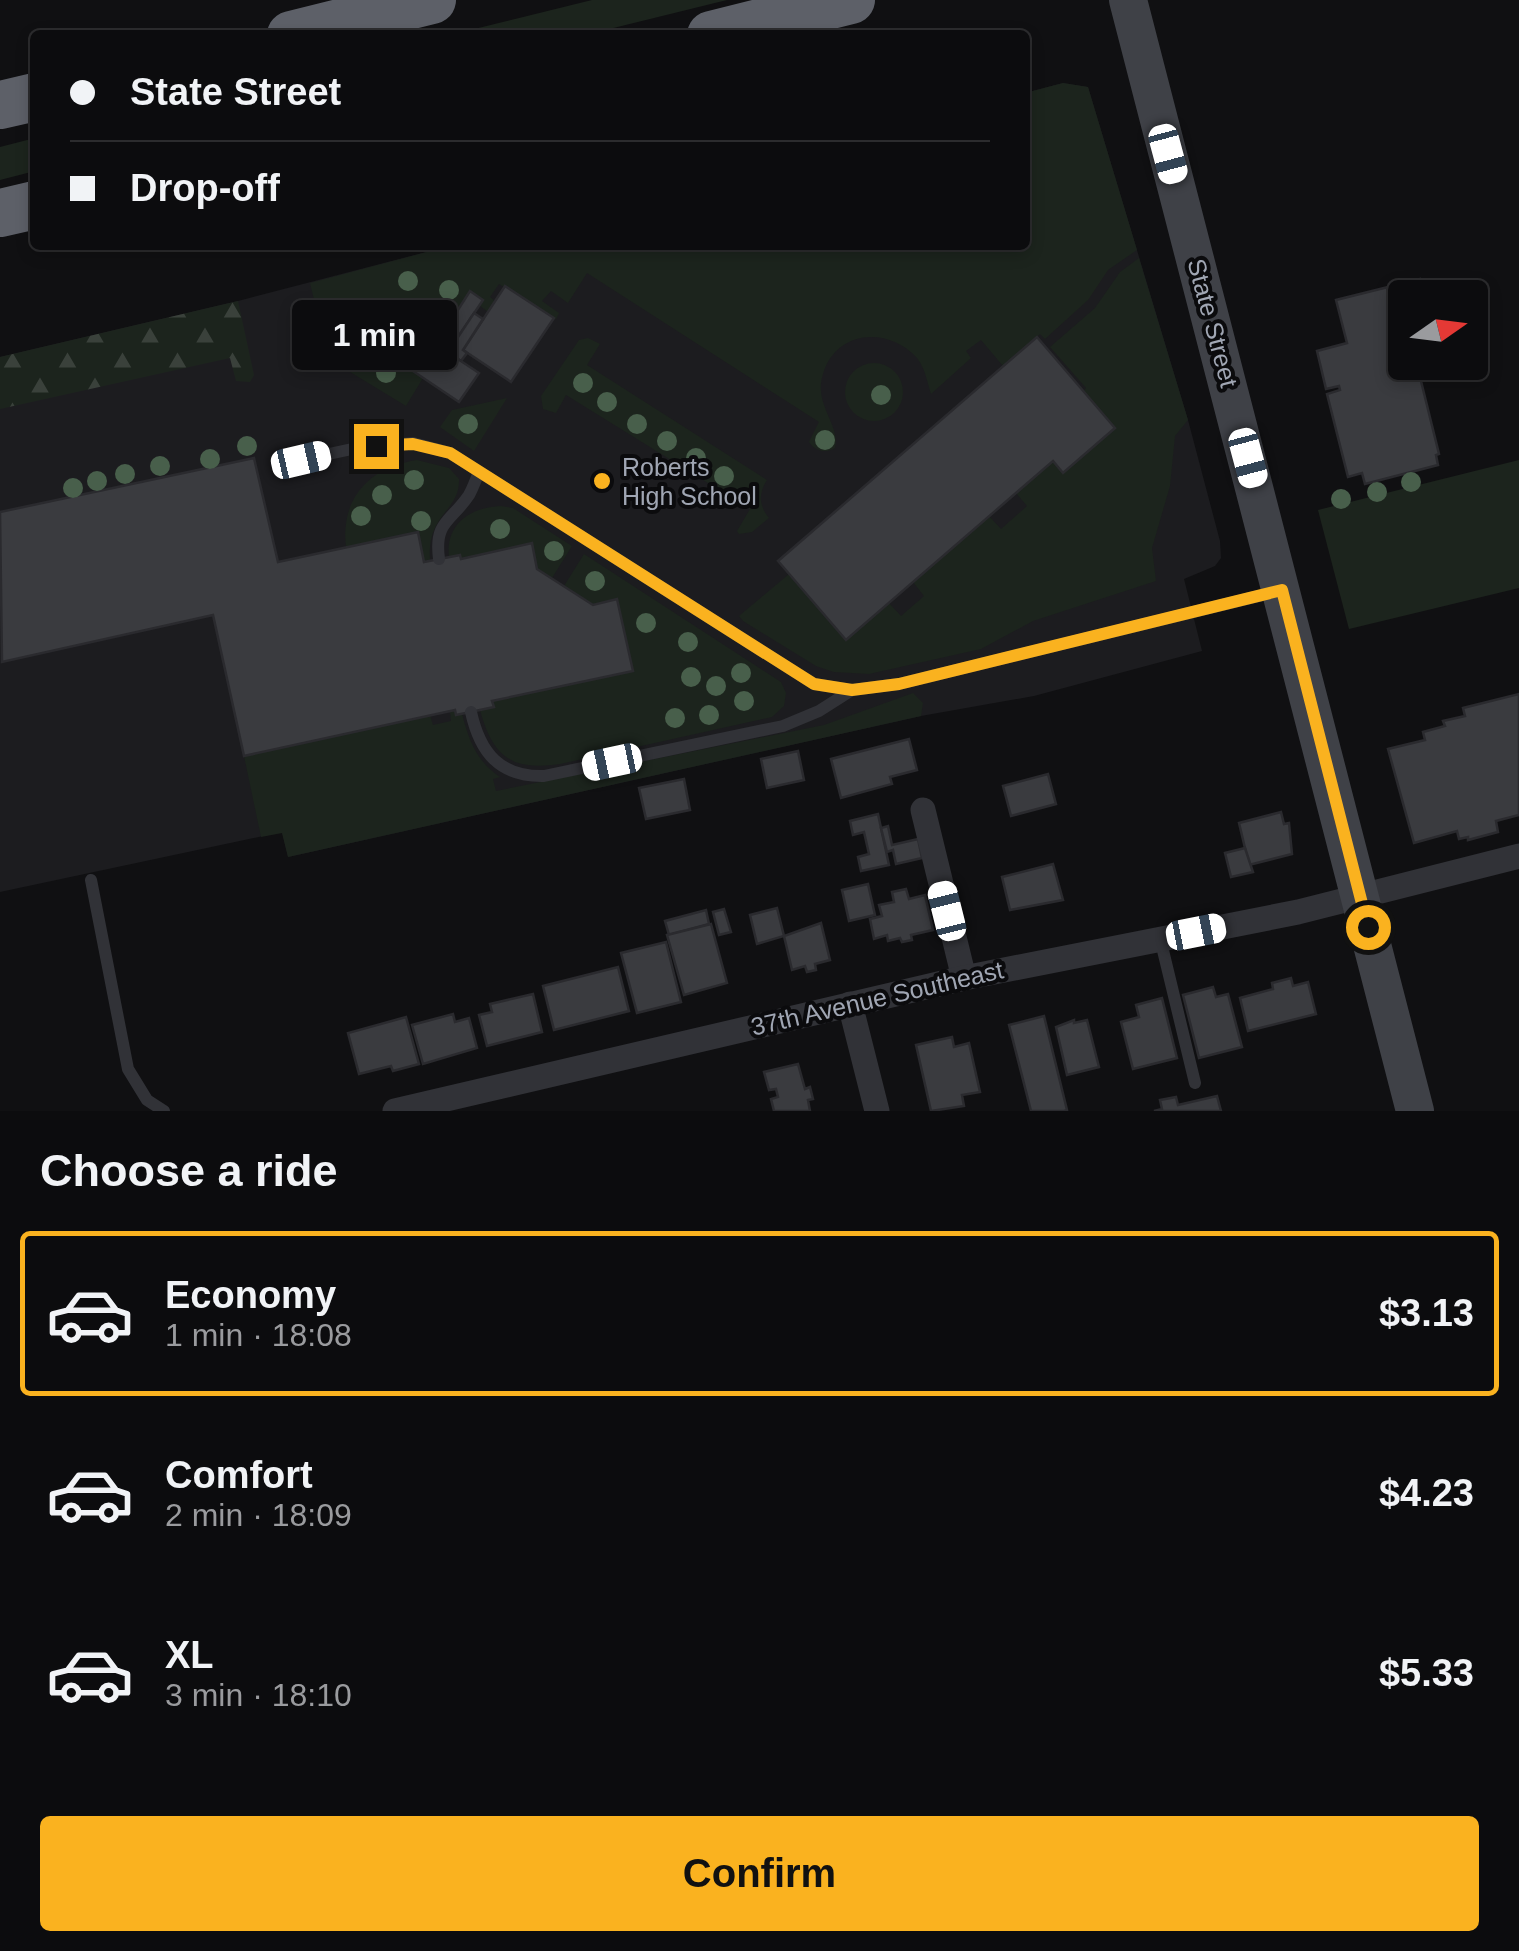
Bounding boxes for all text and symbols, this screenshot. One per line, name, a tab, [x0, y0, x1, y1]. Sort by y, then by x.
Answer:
text: State Street	[130, 71, 341, 113]
car	[1146, 121, 1190, 187]
text: Drop-off	[130, 167, 280, 209]
street label: State Street	[1182, 256, 1244, 390]
north arrow	[1388, 280, 1488, 380]
map controls	[1388, 280, 1488, 380]
callout: 1 min	[294, 301, 458, 371]
text: 1 min	[333, 317, 416, 353]
route end	[354, 424, 399, 469]
car	[1226, 425, 1270, 491]
car	[268, 439, 334, 481]
place label: Roberts High School	[622, 453, 757, 510]
marker: Roberts High School	[591, 470, 613, 492]
car	[580, 741, 644, 783]
car	[925, 878, 969, 944]
route start	[1346, 905, 1391, 950]
car	[1164, 912, 1228, 952]
street label: 37th Avenue Southeast	[748, 955, 1006, 1041]
text: Choose a ride	[40, 1145, 338, 1196]
icon: car	[45, 1269, 135, 1359]
text: Economy	[165, 1274, 336, 1316]
text: $3.13	[1379, 1292, 1474, 1334]
text: 1 min · 18:08	[165, 1317, 352, 1353]
icon: car	[45, 1449, 135, 1539]
text: Comfort	[165, 1454, 313, 1496]
text: $4.23	[1379, 1472, 1474, 1514]
text: 2 min · 18:09	[165, 1497, 352, 1533]
icon: car	[45, 1629, 135, 1719]
text: XL	[165, 1634, 214, 1676]
text: $5.33	[1379, 1652, 1474, 1694]
text: 3 min · 18:10	[165, 1677, 352, 1713]
button: Confirm	[40, 1816, 1479, 1931]

